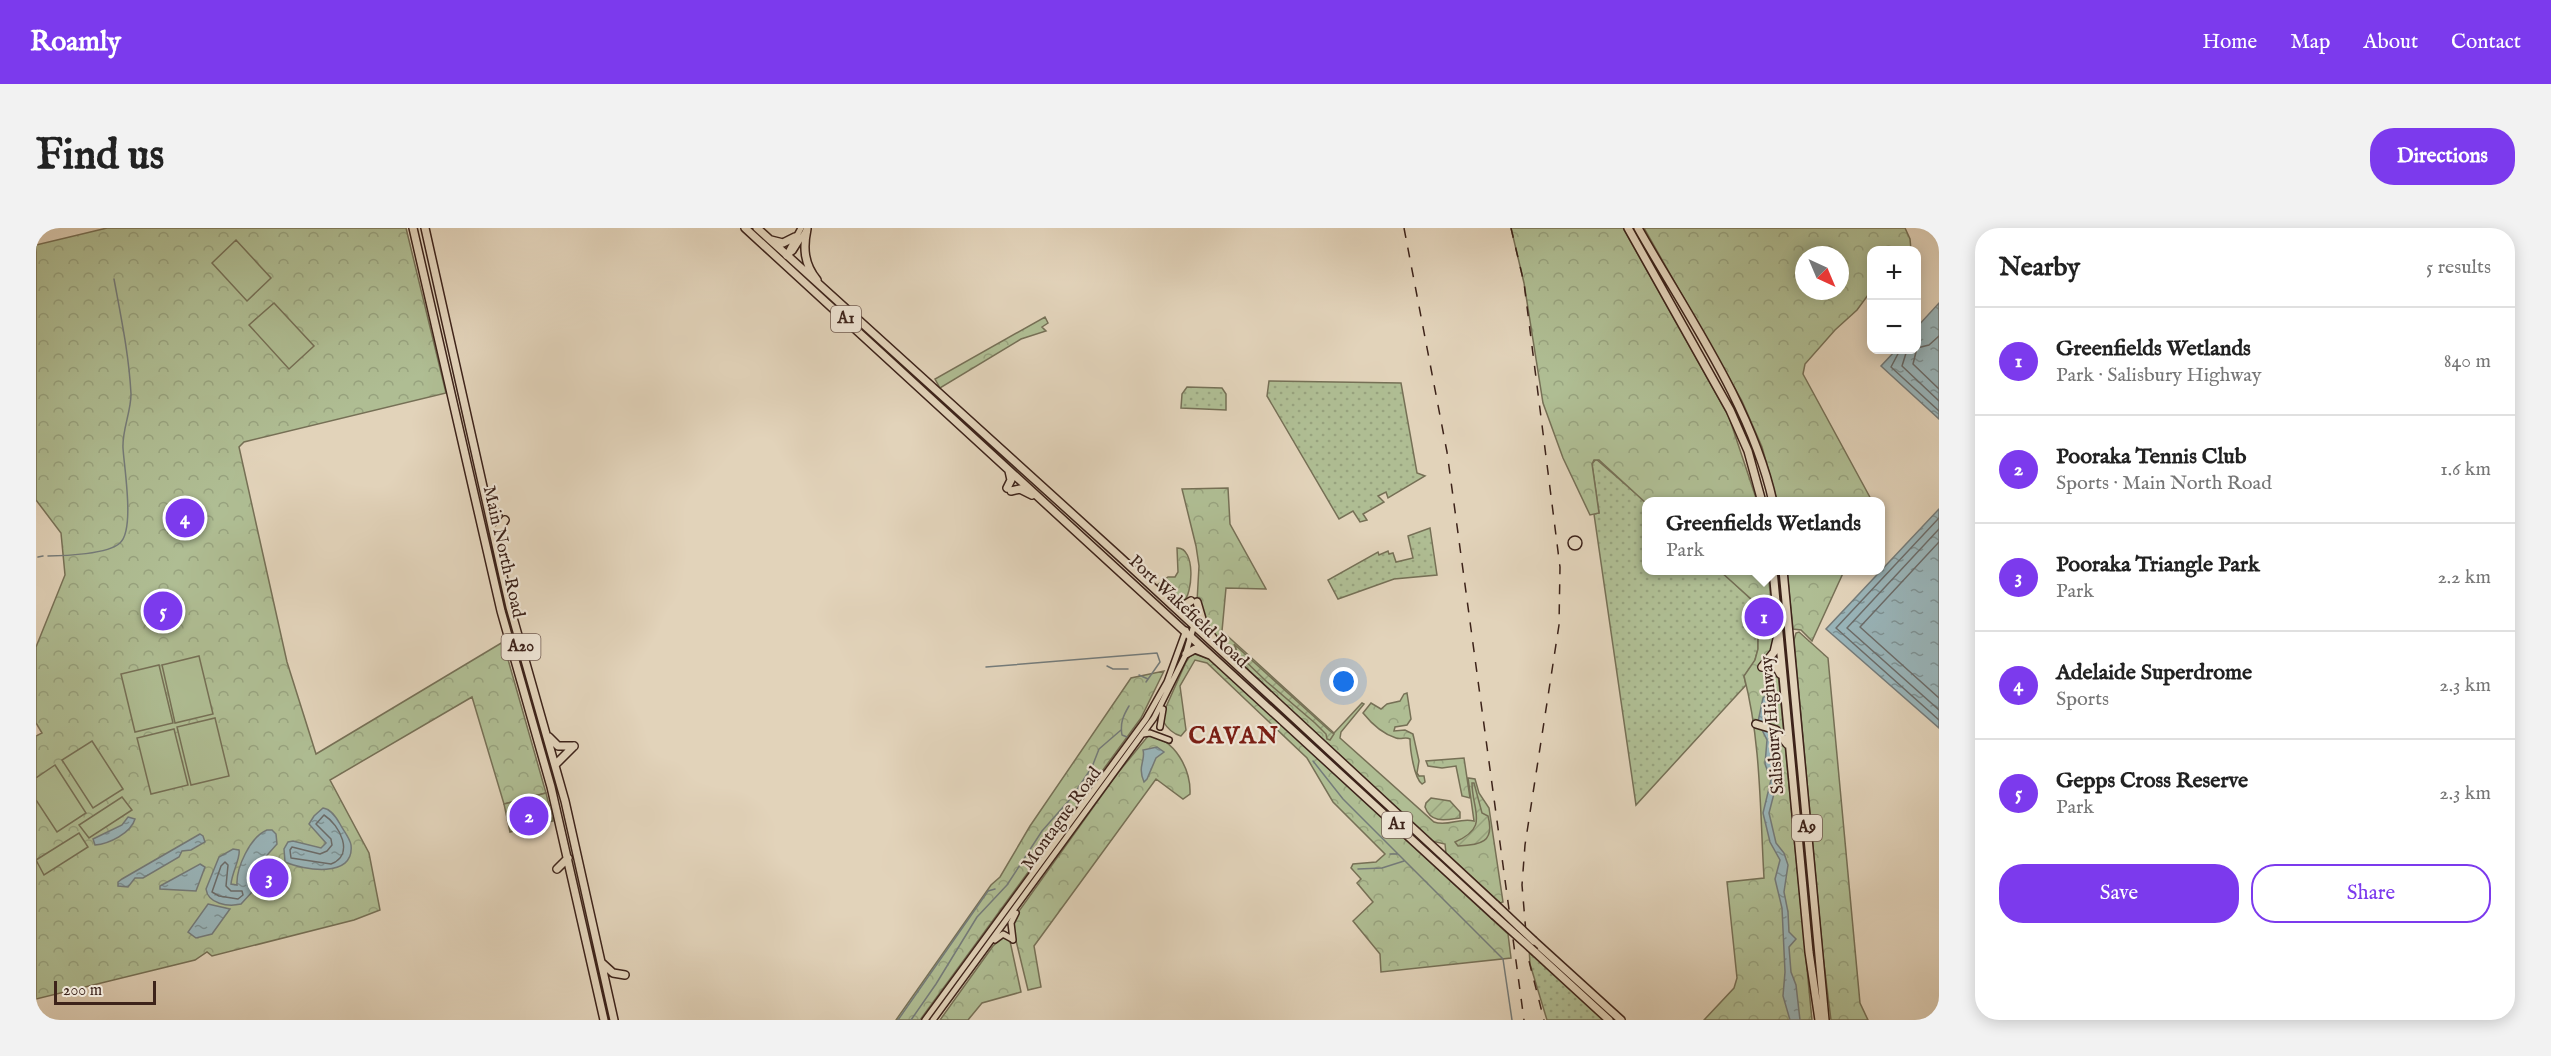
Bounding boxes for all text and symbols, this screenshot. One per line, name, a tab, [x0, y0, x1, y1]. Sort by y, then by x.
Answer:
text: Roamly	[30, 25, 121, 60]
text: Home	[2202, 29, 2257, 56]
text: Map	[2290, 29, 2330, 56]
text: About	[2363, 29, 2418, 56]
text: Contact	[2451, 29, 2521, 56]
button: Directions	[2370, 128, 2515, 185]
text: Find us	[36, 130, 164, 183]
north arrow	[1795, 246, 1849, 300]
map controls	[1867, 246, 1921, 354]
button: +	[1867, 246, 1921, 300]
text: Nearby	[1999, 251, 2080, 284]
text: 5 results	[2426, 255, 2491, 280]
button: −	[1867, 300, 1921, 354]
road number: A1	[831, 306, 861, 332]
text: Greenfields Wetlands	[2056, 335, 2251, 363]
text: 1	[2015, 349, 2022, 374]
text: 840 m	[2444, 349, 2491, 374]
text: Park · Salisbury Highway	[2056, 363, 2262, 388]
text: Pooraka Tennis Club	[2056, 443, 2247, 471]
text: 2	[2014, 457, 2023, 482]
text: 1.6 km	[2440, 457, 2491, 482]
text: Sports · Main North Road	[2056, 471, 2272, 496]
street label: Main North Road	[477, 484, 529, 621]
pin: 4	[166, 496, 204, 540]
popup	[1642, 497, 1885, 575]
text: Greenfields Wetlands	[1666, 510, 1861, 538]
text: Park	[1666, 538, 1704, 563]
street label: Port Wakefield Road	[1123, 550, 1253, 674]
text: Pooraka Triangle Park	[2056, 551, 2260, 579]
text: 3	[2015, 565, 2022, 590]
text: 2.2 km	[2437, 565, 2491, 590]
text: Park	[2056, 579, 2094, 604]
pin: 5	[144, 588, 182, 634]
pin: 1	[1744, 594, 1784, 640]
road number: A20	[502, 634, 540, 660]
street label: Salisbury Highway	[1755, 655, 1791, 795]
text: Adelaide Superdrome	[2056, 659, 2252, 687]
your location	[1329, 667, 1358, 696]
text: 4	[2014, 673, 2023, 698]
text: 2.3 km	[2439, 673, 2491, 698]
text: Sports	[2056, 687, 2109, 712]
district label: CAVAN	[1188, 721, 1280, 752]
street label: Montague Road	[1017, 763, 1107, 875]
text: Gepps Cross Reserve	[2056, 767, 2248, 795]
text: 5	[2015, 781, 2022, 806]
text: 2.3 km	[2439, 781, 2491, 806]
pin: 2	[510, 794, 548, 838]
text: Park	[2056, 795, 2094, 820]
road number: A1	[1382, 812, 1412, 838]
road number: A9	[1792, 815, 1822, 841]
pin: 3	[250, 856, 288, 900]
button: Save	[1999, 864, 2239, 923]
button: Share	[2251, 864, 2491, 923]
scale bar	[54, 978, 156, 1006]
text: 200 m	[63, 981, 102, 1001]

